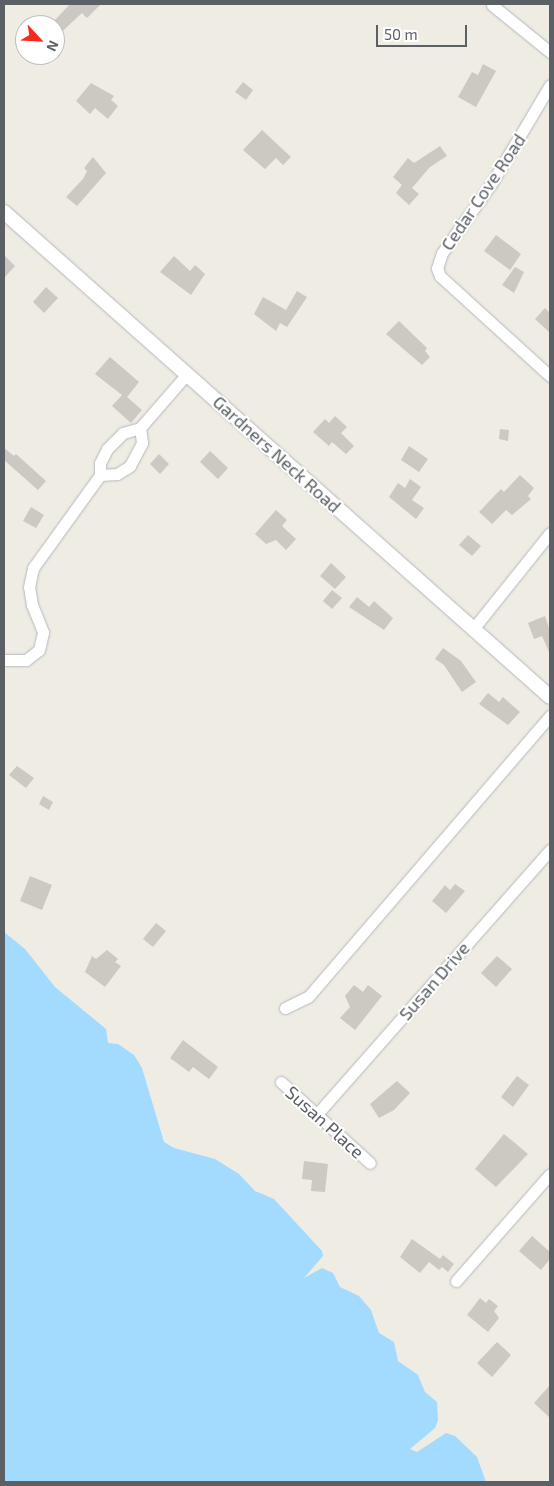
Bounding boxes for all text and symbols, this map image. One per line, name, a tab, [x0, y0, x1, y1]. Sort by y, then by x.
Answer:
north arrow	[15, 15, 65, 65]
scale bar	[379, 15, 470, 47]
text: 50 m	[384, 25, 418, 43]
text: N	[43, 38, 63, 54]
street label: Cedar Cove Road	[436, 129, 530, 255]
street label: Gardners Neck Road	[209, 391, 345, 517]
street label: Susan Drive	[394, 937, 474, 1025]
street label: Susan Place	[281, 1081, 369, 1163]

